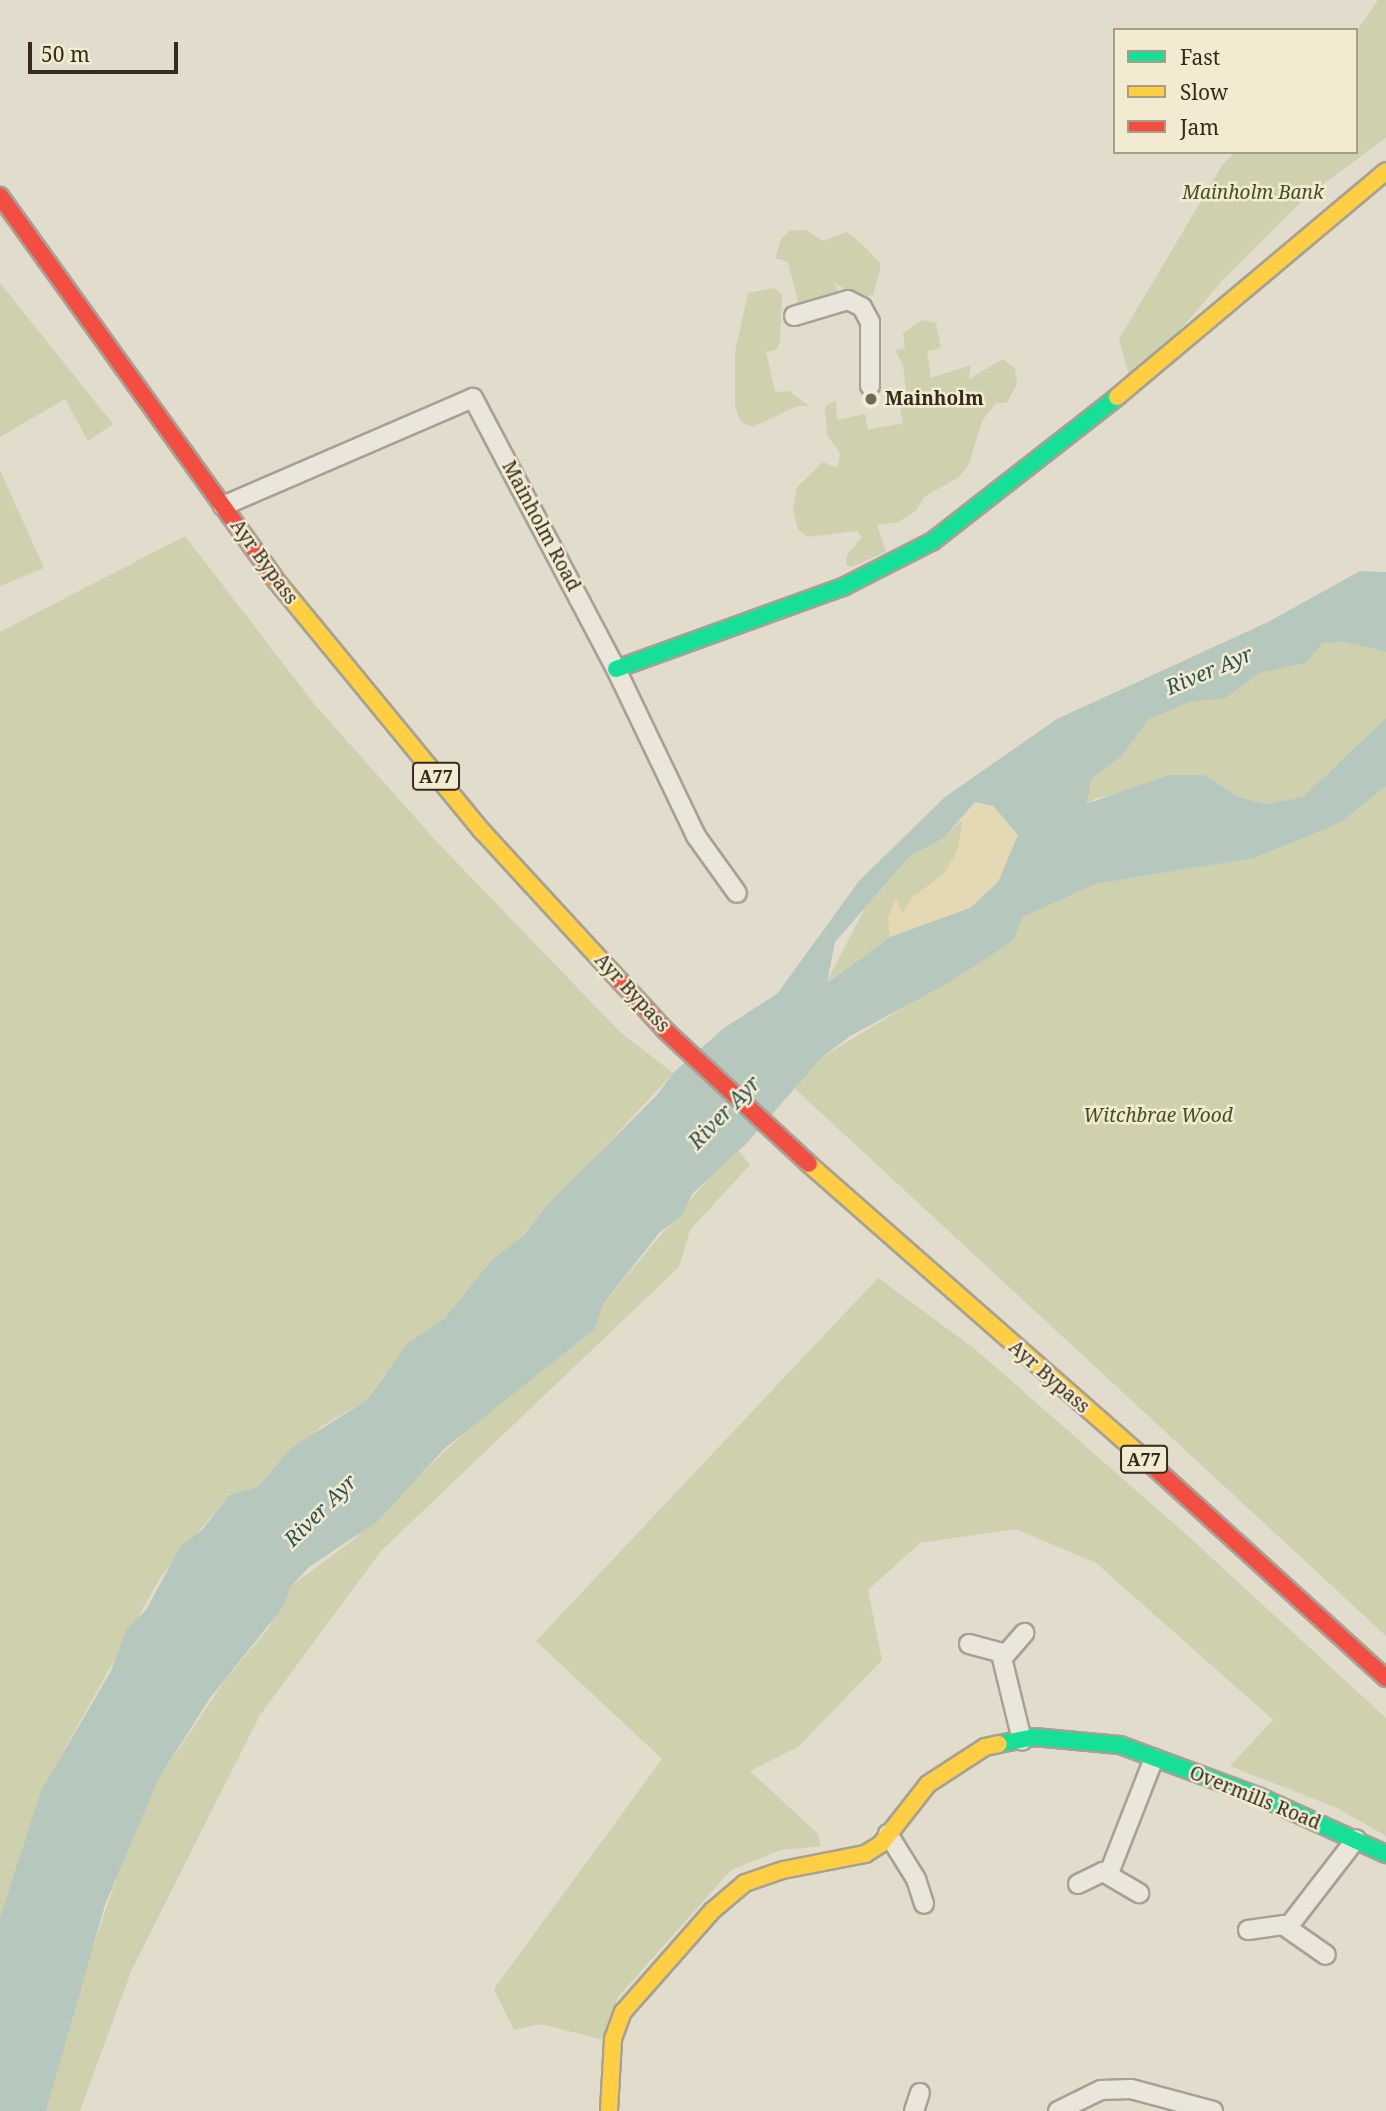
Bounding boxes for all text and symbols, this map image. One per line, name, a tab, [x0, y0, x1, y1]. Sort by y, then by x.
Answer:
scale bar	[32, 28, 182, 72]
legend	[1113, 28, 1358, 154]
text: 50 m	[41, 40, 90, 68]
text: Fast	[1180, 43, 1220, 71]
text: Slow	[1180, 78, 1228, 106]
text: Jam	[1180, 113, 1219, 141]
park label: Mainholm Bank	[1182, 182, 1324, 204]
place label: Mainholm	[885, 388, 984, 410]
marker: Mainholm	[863, 391, 879, 407]
street label: Mainholm Road	[497, 457, 585, 595]
street label: Ayr Bypass	[226, 515, 302, 609]
water label: River Ayr	[1162, 640, 1256, 700]
road number: A77	[412, 762, 460, 790]
street label: Ayr Bypass	[590, 949, 674, 1037]
water label: River Ayr	[683, 1070, 765, 1154]
park label: Witchbrae Wood	[1083, 1105, 1233, 1127]
street label: Ayr Bypass	[1004, 1336, 1094, 1418]
road number: A77	[1120, 1444, 1168, 1474]
water label: River Ayr	[279, 1469, 361, 1551]
street label: Overmills Road	[1186, 1761, 1324, 1835]

